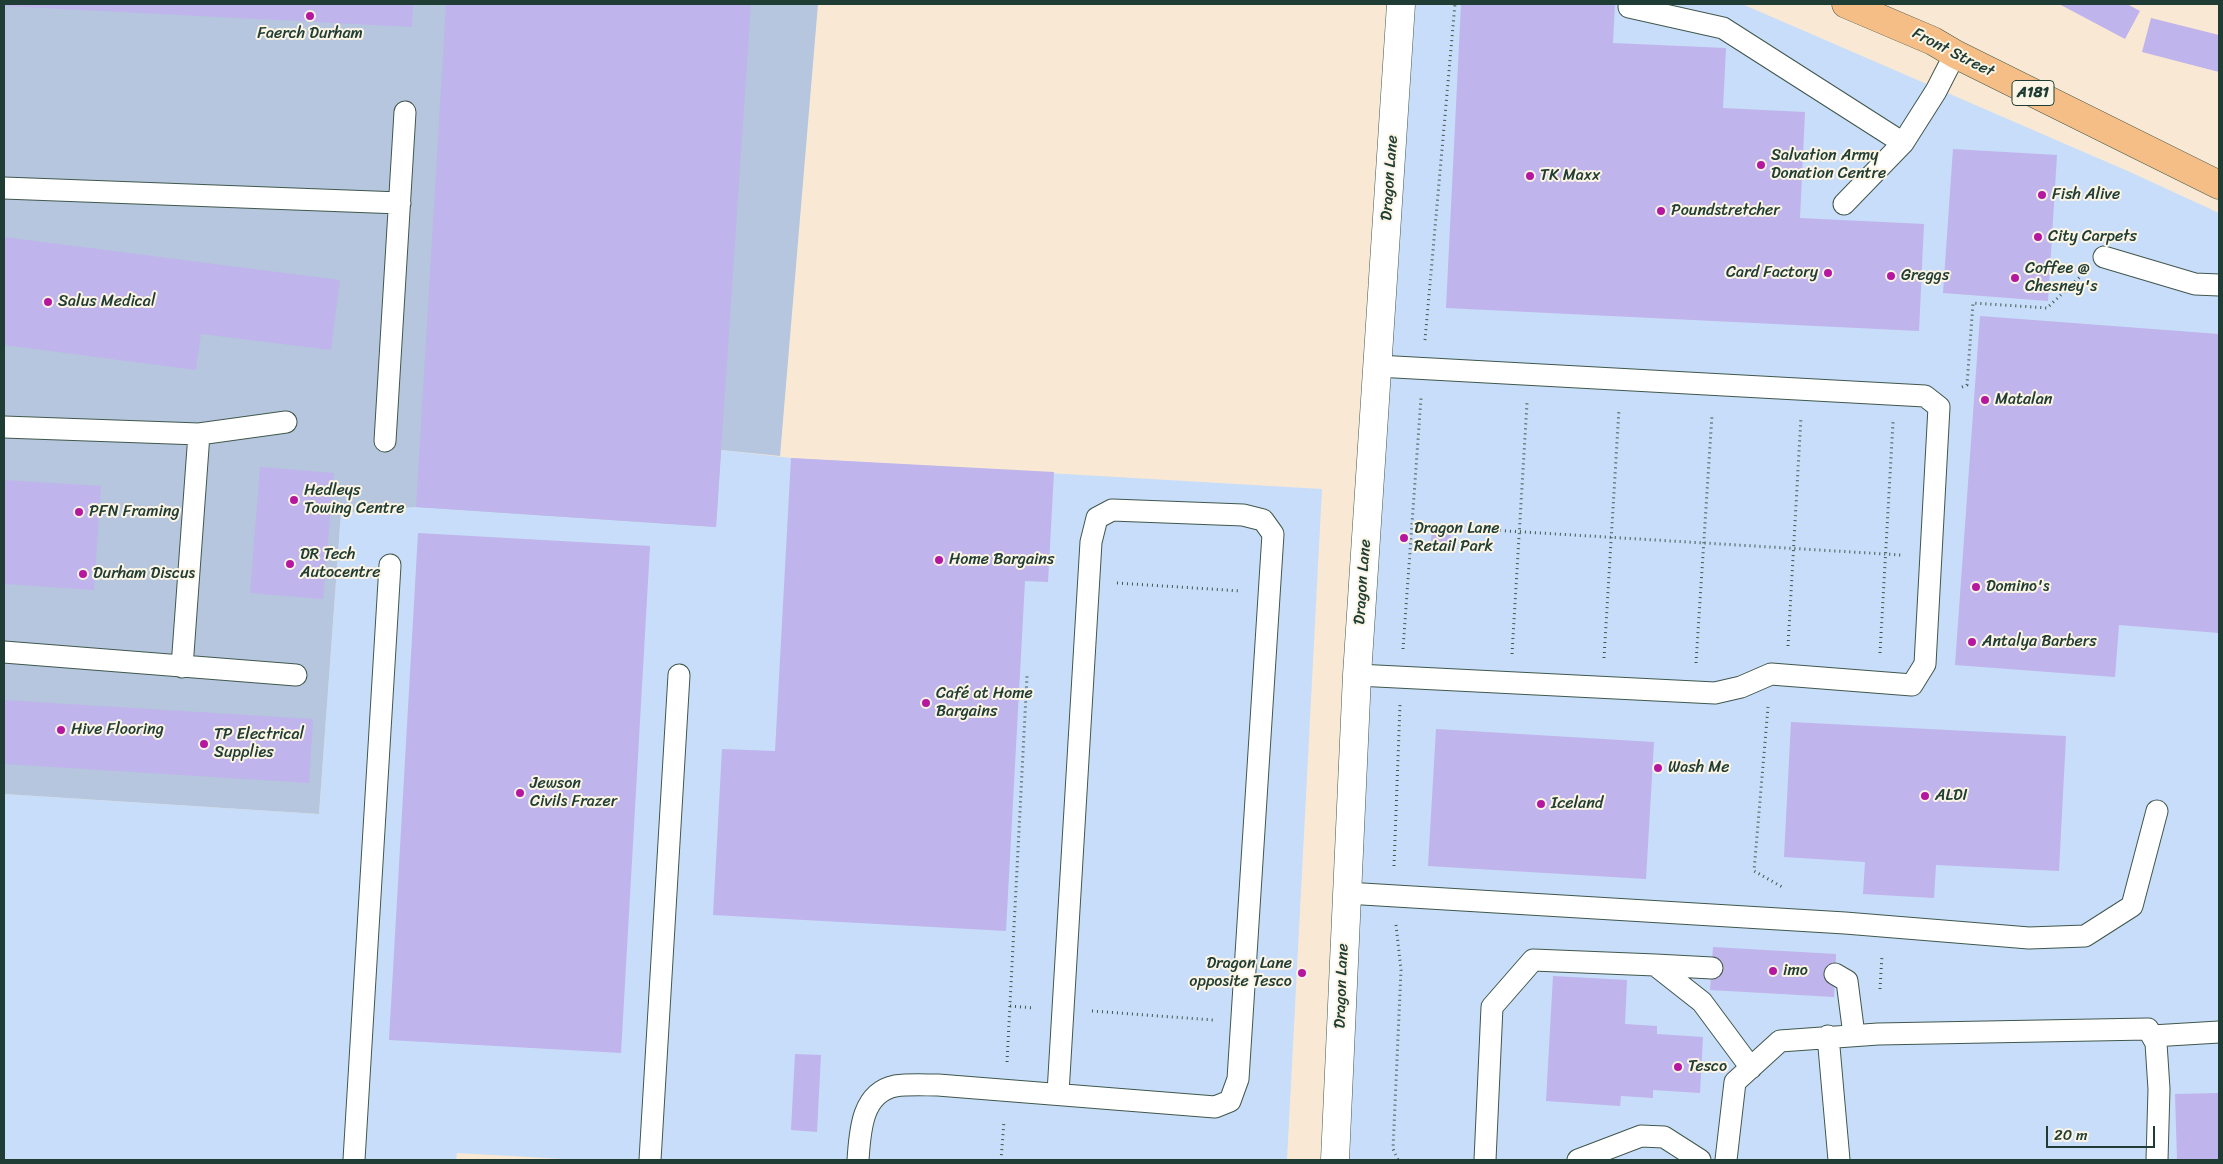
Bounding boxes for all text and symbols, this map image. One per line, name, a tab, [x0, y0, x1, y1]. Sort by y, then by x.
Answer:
marker: Faerch Durham	[304, 10, 316, 22]
place label: Faerch Durham	[257, 24, 363, 44]
street label: Front Street	[1909, 24, 1997, 82]
road number: A181	[2012, 80, 2054, 106]
street label: Dragon Lane	[1377, 135, 1403, 221]
place label: Salvation Army Donation Centre	[1771, 146, 1886, 184]
marker: Salvation Army Donation Centre	[1755, 159, 1767, 171]
place label: TK Maxx	[1540, 166, 1600, 186]
marker: TK Maxx	[1524, 170, 1536, 182]
place label: Fish Alive	[2052, 185, 2120, 205]
marker: Fish Alive	[2036, 189, 2048, 201]
place label: Poundstretcher	[1671, 201, 1780, 221]
marker: Poundstretcher	[1655, 205, 1667, 217]
place label: City Carpets	[2048, 227, 2137, 247]
marker: City Carpets	[2032, 231, 2044, 243]
place label: Coffee @ Chesney's	[2025, 259, 2098, 297]
place label: Card Factory	[1726, 263, 1818, 283]
place label: Greggs	[1901, 266, 1949, 286]
marker: Card Factory	[1822, 267, 1834, 279]
marker: Greggs	[1885, 270, 1897, 282]
marker: Coffee @ Chesney's	[2009, 272, 2021, 284]
place label: Salus Medical	[58, 292, 155, 312]
marker: Salus Medical	[42, 296, 54, 308]
place label: Matalan	[1995, 390, 2052, 410]
marker: Matalan	[1979, 394, 1991, 406]
place label: Hedleys Towing Centre	[304, 481, 405, 519]
marker: Hedleys Towing Centre	[288, 494, 300, 506]
place label: PFN Framing	[89, 502, 180, 522]
marker: PFN Framing	[73, 506, 85, 518]
place label: Dragon Lane Retail Park	[1414, 519, 1499, 557]
marker: Dragon Lane Retail Park	[1398, 532, 1410, 544]
street label: Dragon Lane	[1350, 539, 1376, 625]
place label: DR Tech Autocentre	[300, 545, 380, 583]
place label: Home Bargains	[949, 550, 1054, 570]
marker: Home Bargains	[933, 554, 945, 566]
marker: DR Tech Autocentre	[284, 558, 296, 570]
place label: Durham Discus	[93, 564, 195, 584]
marker: Durham Discus	[77, 568, 89, 580]
place label: Domino's	[1986, 577, 2050, 597]
marker: Domino's	[1970, 581, 1982, 593]
place label: Antalya Barbers	[1982, 632, 2097, 652]
marker: Antalya Barbers	[1966, 636, 1978, 648]
place label: Café at Home Bargains	[936, 684, 1033, 722]
marker: Café at Home Bargains	[920, 697, 932, 709]
place label: Hive Flooring	[71, 720, 164, 740]
marker: Hive Flooring	[55, 724, 67, 736]
place label: TP Electrical Supplies	[214, 725, 304, 763]
marker: TP Electrical Supplies	[198, 738, 210, 750]
place label: Wash Me	[1668, 758, 1730, 778]
marker: Wash Me	[1652, 762, 1664, 774]
place label: Jewson Civils Frazer	[530, 774, 617, 812]
place label: ALDI	[1935, 786, 1967, 806]
marker: Jewson Civils Frazer	[514, 787, 526, 799]
marker: ALDI	[1919, 790, 1931, 802]
place label: Iceland	[1551, 794, 1603, 814]
marker: Iceland	[1535, 798, 1547, 810]
street label: Dragon Lane	[1331, 943, 1353, 1029]
place label: Dragon Lane opposite Tesco	[1189, 954, 1292, 992]
place label: imo	[1783, 961, 1808, 981]
marker: imo	[1767, 965, 1779, 977]
marker: Dragon Lane opposite Tesco	[1296, 967, 1308, 979]
place label: Tesco	[1688, 1057, 1727, 1077]
marker: Tesco	[1672, 1061, 1684, 1073]
scale bar	[2048, 1116, 2157, 1148]
text: 20 m	[2054, 1122, 2088, 1148]

